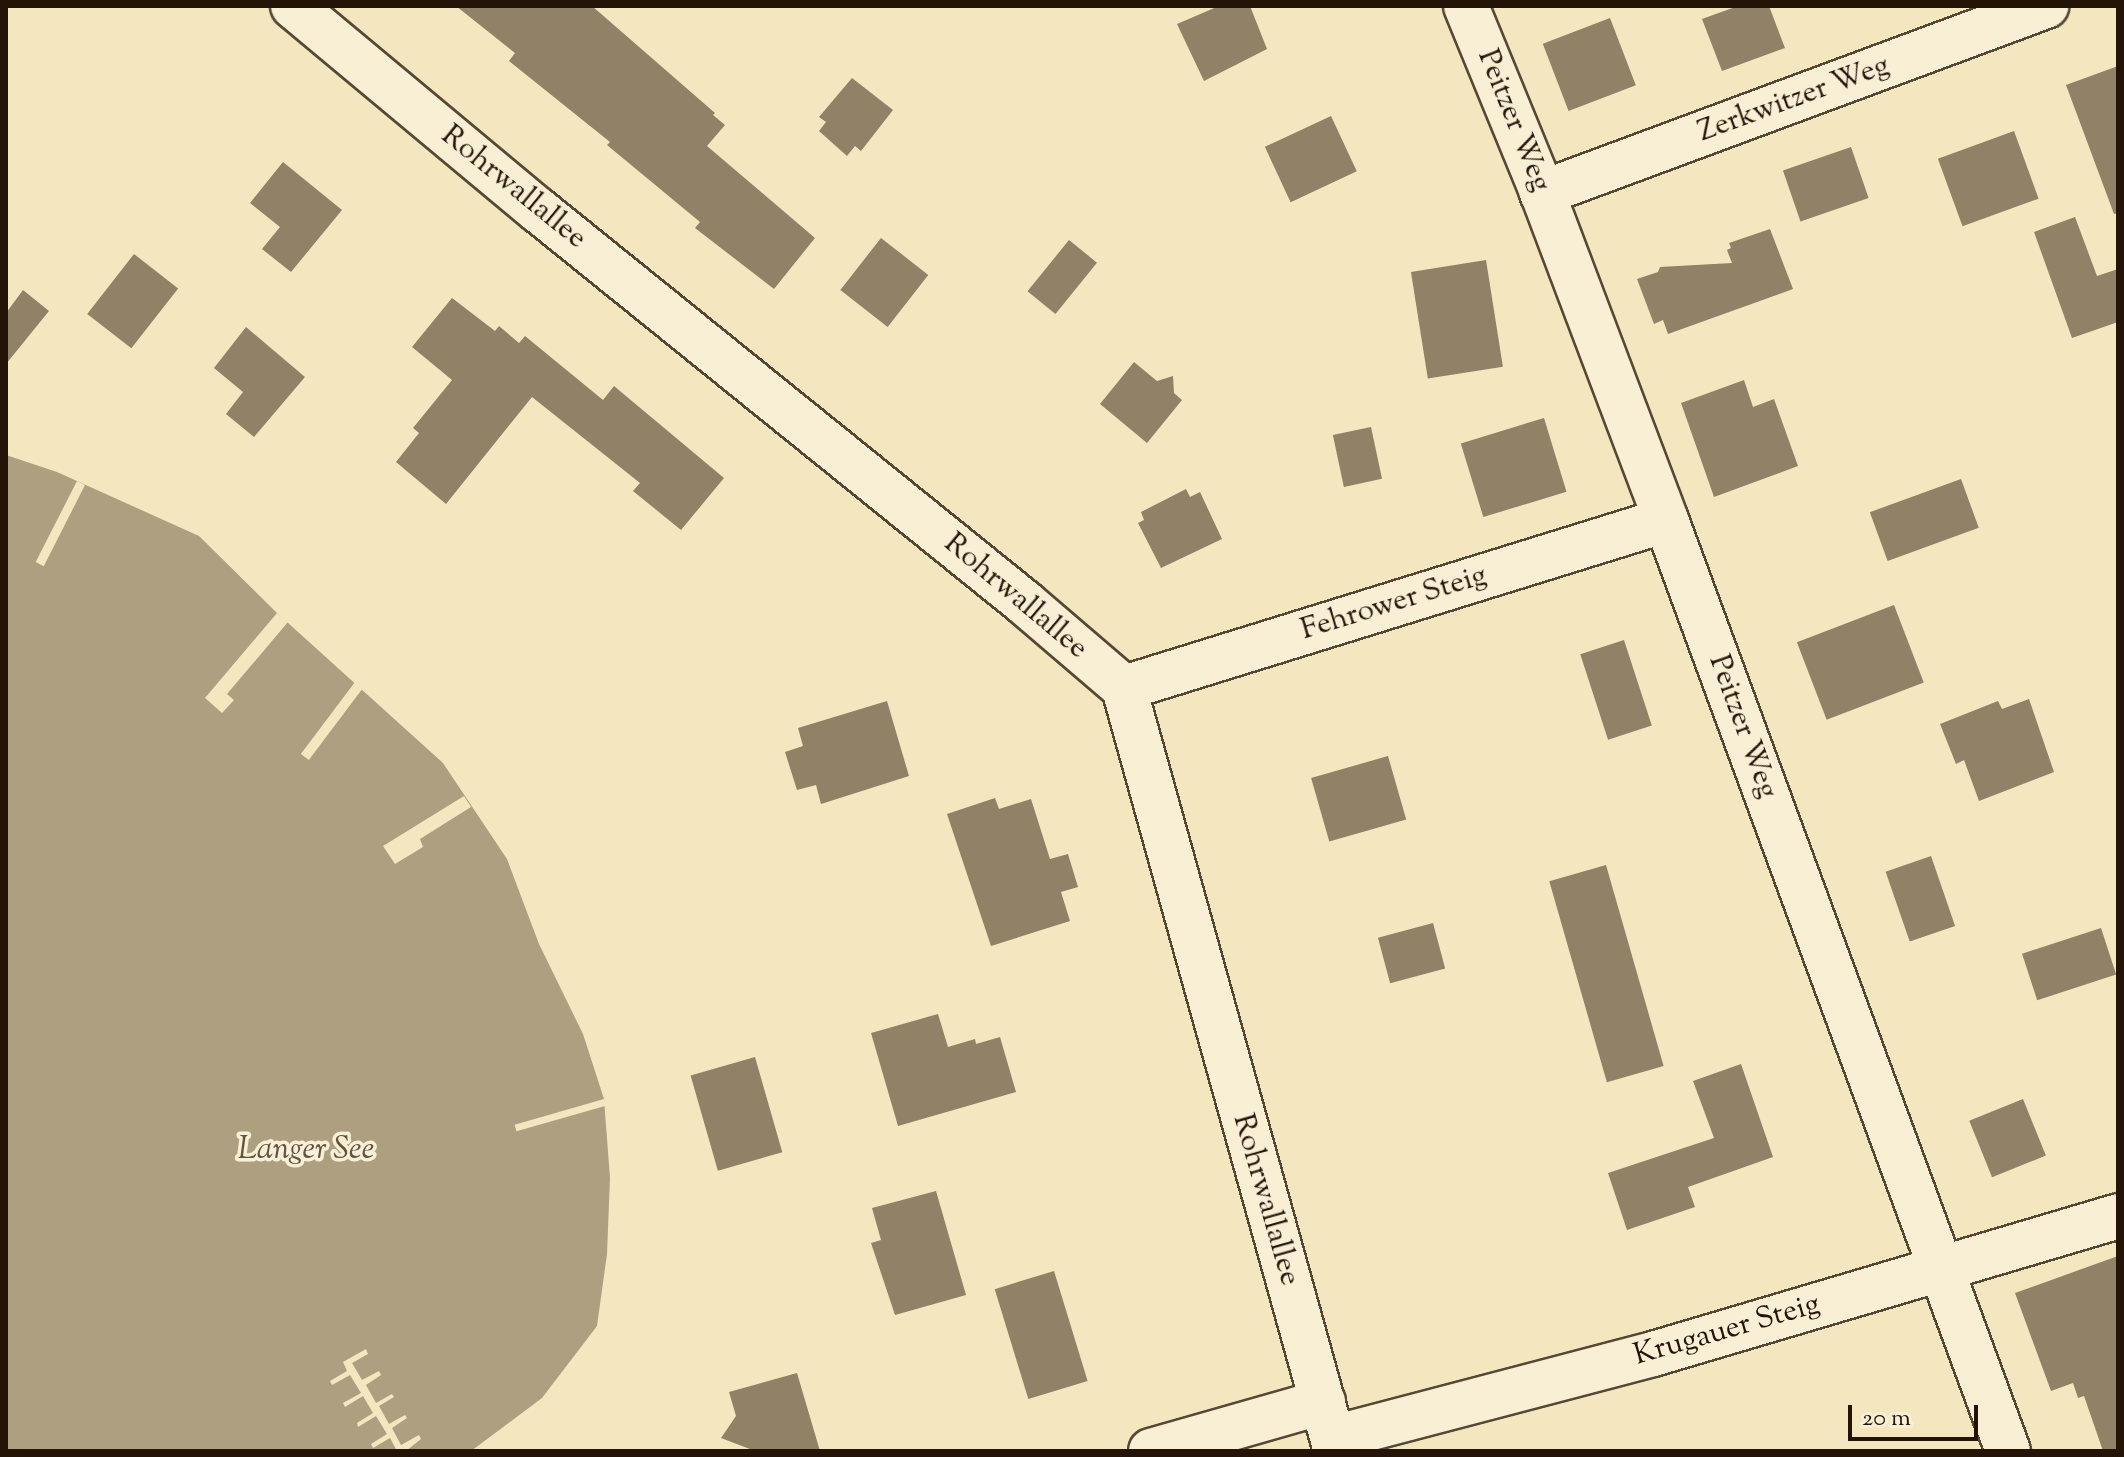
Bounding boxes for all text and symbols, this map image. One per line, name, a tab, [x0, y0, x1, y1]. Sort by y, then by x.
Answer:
street label: Peitzer Weg	[1468, 45, 1558, 197]
street label: Zerkwitzer Weg	[1694, 49, 1894, 151]
street label: Rohrwallallee	[433, 118, 593, 258]
street label: Rohrwallallee	[936, 526, 1094, 668]
street label: Fehrower Steig	[1297, 559, 1491, 649]
street label: Peitzer Weg	[1699, 650, 1785, 804]
street label: Rohrwallallee	[1223, 1110, 1307, 1290]
water label: Langer See	[238, 1131, 374, 1169]
street label: Krugauer Steig	[1630, 1287, 1824, 1375]
scale bar	[1852, 1389, 1982, 1439]
text: 20 m	[1862, 1402, 1911, 1436]

